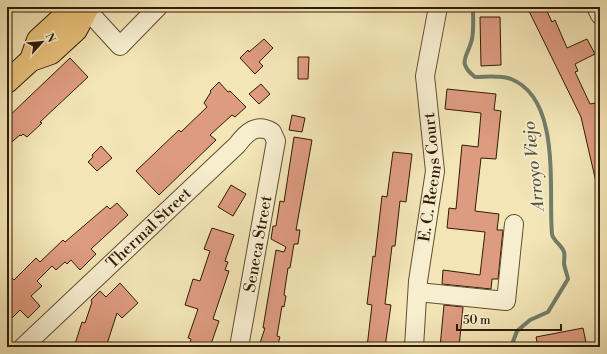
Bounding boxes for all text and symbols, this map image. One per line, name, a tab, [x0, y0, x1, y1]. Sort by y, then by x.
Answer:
north arrow	[22, 22, 62, 62]
text: N	[42, 31, 58, 45]
street label: E. C. Reems Court	[414, 111, 446, 243]
water label: Arroyo Viejo	[518, 120, 550, 214]
street label: Thermal Street	[102, 183, 196, 273]
street label: Seneca Street	[240, 194, 276, 294]
scale bar	[457, 306, 561, 332]
text: 50 m	[463, 313, 491, 328]

